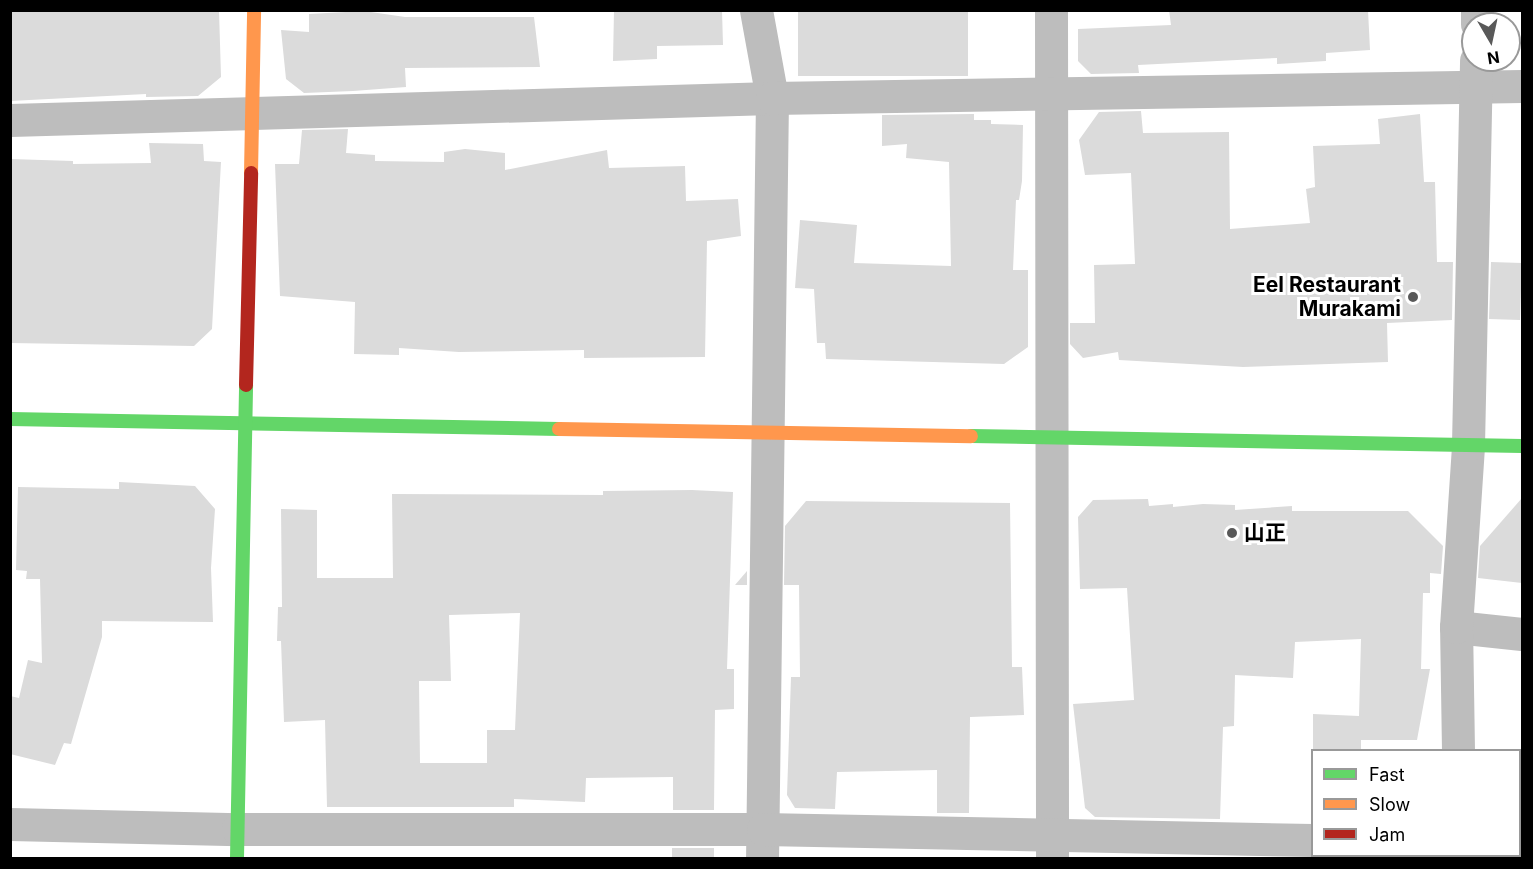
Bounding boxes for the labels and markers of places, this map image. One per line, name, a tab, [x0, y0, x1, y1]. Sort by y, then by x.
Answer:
place label: Eel Restaurant Murakami	[1253, 272, 1401, 322]
marker: Eel Restaurant Murakami	[1406, 290, 1420, 304]
place label: 山正	[1244, 520, 1286, 546]
marker: 山正	[1225, 526, 1239, 540]

